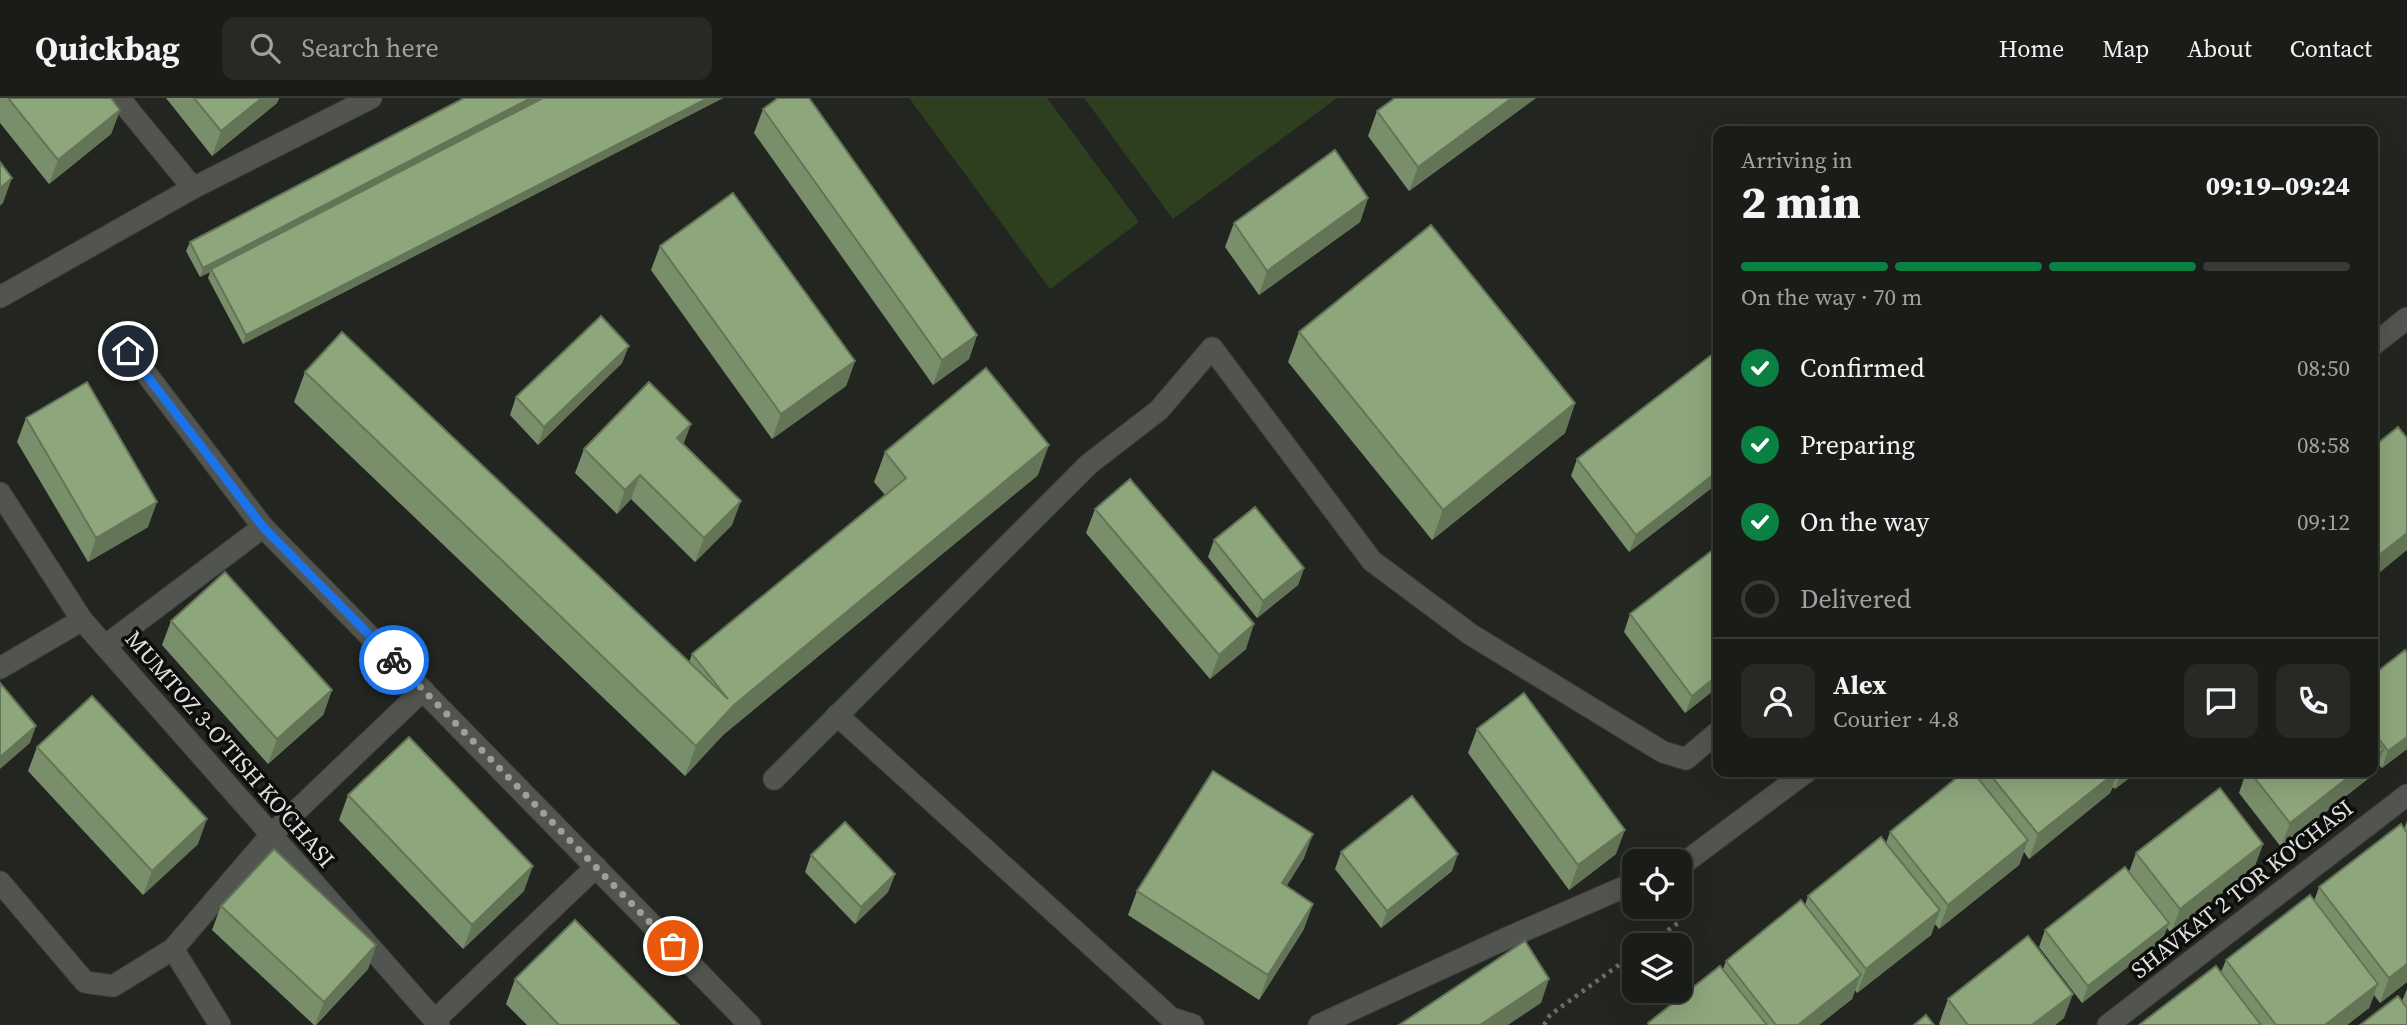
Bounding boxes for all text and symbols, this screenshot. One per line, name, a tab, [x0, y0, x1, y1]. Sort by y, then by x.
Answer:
search box	[222, 17, 712, 80]
text: Quickbag	[35, 26, 180, 71]
icon: search	[246, 29, 284, 67]
text: Search here	[302, 30, 439, 66]
text: Home	[1999, 32, 2064, 65]
text: Map	[2102, 32, 2149, 65]
text: About	[2187, 32, 2252, 65]
text: Contact	[2290, 32, 2372, 65]
text: Arriving in	[1741, 144, 1853, 176]
text: 09:19–09:24	[2206, 168, 2350, 204]
text: 2 min	[1741, 170, 1861, 233]
text: On the way · 70 m	[1741, 281, 1922, 313]
pin	[98, 321, 158, 381]
icon: home	[109, 332, 147, 370]
icon: check	[1741, 349, 1779, 387]
text: Confirmed	[1800, 350, 1925, 386]
text: 08:50	[2297, 352, 2350, 384]
icon: check	[1741, 426, 1779, 464]
text: Preparing	[1800, 427, 1915, 463]
text: 08:58	[2297, 429, 2350, 461]
icon: check	[1741, 503, 1779, 541]
text: On the way	[1800, 504, 1929, 540]
text: 09:12	[2297, 506, 2350, 538]
text: Delivered	[1800, 581, 1911, 617]
street label: MUMTOZ 3-O'TISH KO'CHASI	[118, 624, 342, 874]
courier	[359, 625, 429, 695]
icon: bike	[375, 641, 413, 679]
button: person	[1741, 664, 1815, 738]
button: chat	[2184, 664, 2258, 738]
button: phone	[2276, 664, 2350, 738]
text: Alex	[1833, 667, 1887, 703]
text: Courier · 4.8	[1833, 703, 1959, 735]
street label: SHAVKAT 2 TOR KO'CHASI	[2124, 792, 2360, 986]
map controls	[1622, 849, 1692, 1003]
button: locate	[1622, 849, 1692, 919]
pin	[643, 916, 703, 976]
icon: bag	[654, 927, 692, 965]
button: layers	[1622, 933, 1692, 1003]

